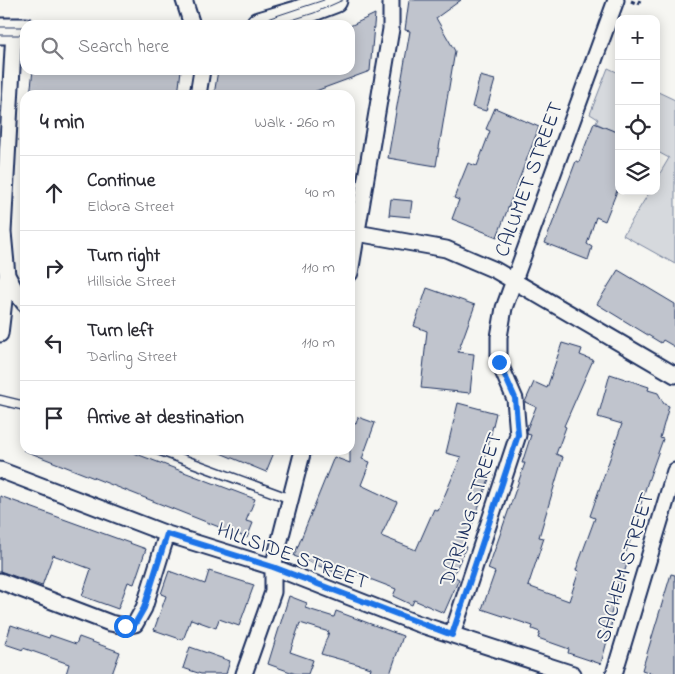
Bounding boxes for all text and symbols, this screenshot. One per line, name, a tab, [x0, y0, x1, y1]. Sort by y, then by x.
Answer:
map controls	[615, 15, 660, 195]
button: +	[615, 15, 660, 60]
search box	[20, 20, 355, 75]
icon: search	[38, 34, 66, 62]
text: Search here	[78, 34, 169, 61]
button: −	[615, 60, 660, 105]
street label: CALUMET STREET	[488, 98, 572, 261]
button: locate	[615, 105, 660, 150]
text: 4 min	[40, 108, 84, 138]
text: Walk · 260 m	[255, 111, 335, 135]
button: layers	[615, 150, 660, 195]
text: Continue	[87, 168, 155, 195]
icon: ahead	[40, 179, 68, 207]
text: 40 m	[305, 181, 335, 205]
text: Eldora Street	[87, 195, 175, 219]
text: Turn right	[87, 243, 160, 270]
icon: right	[40, 254, 68, 282]
text: 110 m	[301, 256, 335, 280]
text: Hillside Street	[87, 270, 176, 294]
text: Turn left	[87, 318, 154, 345]
icon: left	[40, 329, 68, 357]
text: 110 m	[301, 331, 335, 355]
text: Darling Street	[87, 345, 177, 369]
route end	[488, 351, 511, 374]
icon: arrive	[40, 404, 68, 432]
text: Arrive at destination	[87, 405, 244, 432]
street label: DARLING STREET	[433, 429, 511, 591]
street label: SACHEM STREET	[589, 489, 663, 646]
street label: HILLSIDE STREET	[212, 516, 372, 598]
route start	[114, 615, 137, 638]

